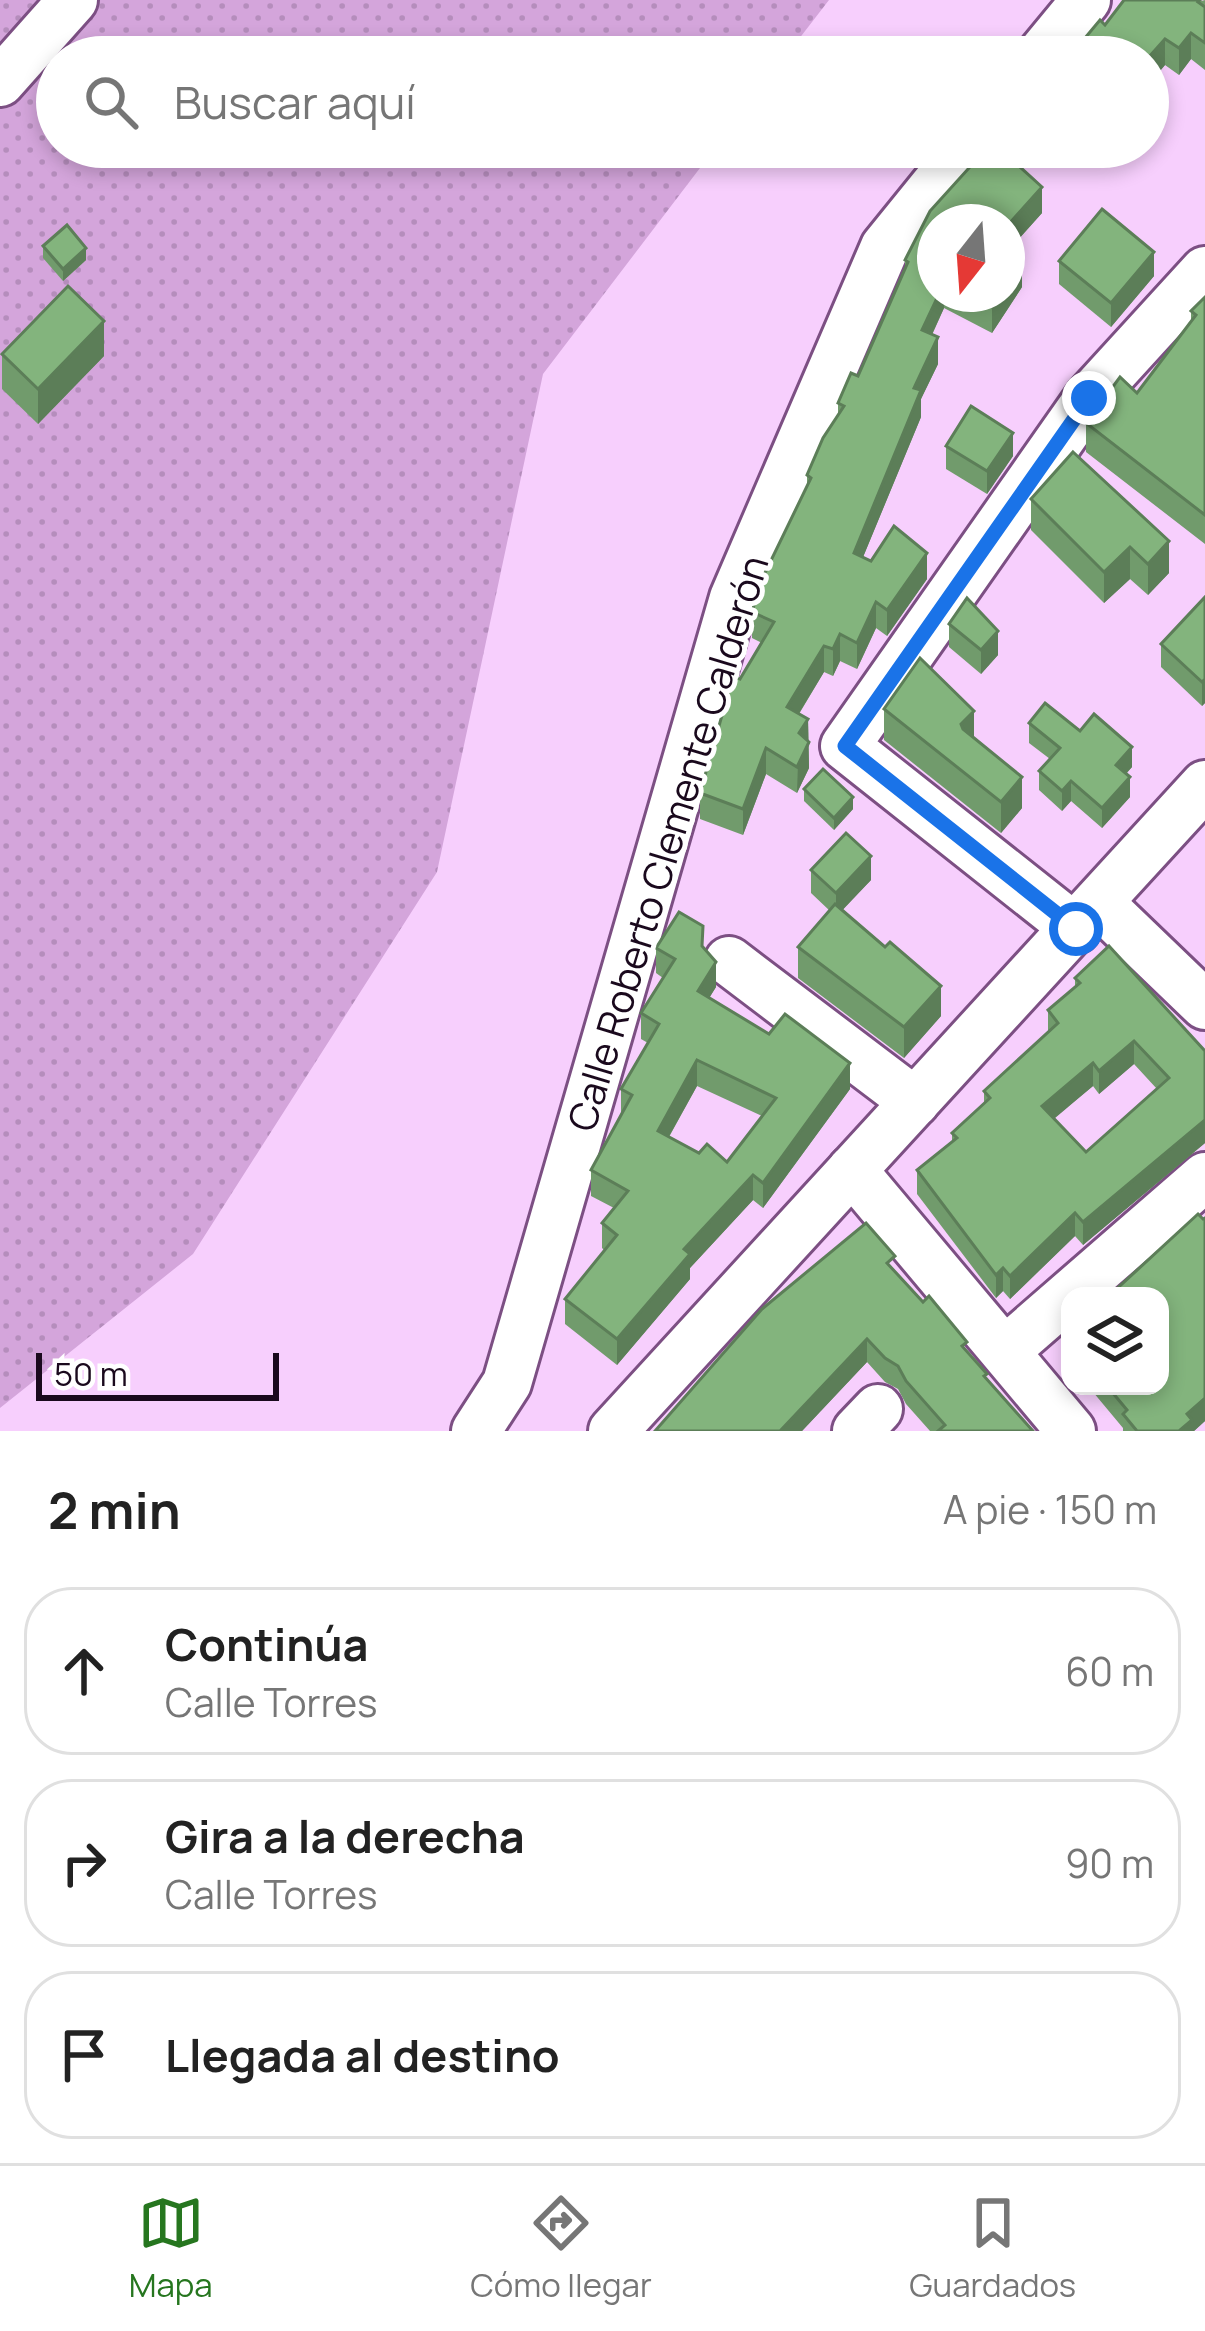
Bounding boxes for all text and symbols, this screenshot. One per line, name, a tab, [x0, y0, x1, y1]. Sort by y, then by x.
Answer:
search box	[36, 36, 1169, 168]
icon: search	[78, 69, 144, 135]
text: Buscar aquí	[174, 71, 416, 133]
north arrow	[917, 204, 1025, 312]
route end	[1062, 371, 1116, 425]
street label: Calle Roberto Clemente Calderón	[554, 549, 780, 1137]
route start	[1049, 902, 1103, 956]
map controls	[1061, 1287, 1169, 1395]
button: layers	[1061, 1287, 1169, 1395]
scale bar	[36, 1347, 279, 1400]
text: 50 m	[54, 1351, 128, 1396]
text: 2 min	[48, 1475, 181, 1544]
text: A pie · 150 m	[943, 1482, 1157, 1536]
text: Continúa	[165, 1613, 369, 1675]
icon: ahead	[51, 1638, 117, 1704]
text: 60 m	[1065, 1644, 1154, 1698]
text: Calle Torres	[165, 1675, 378, 1729]
text: Gira a la derecha	[165, 1805, 525, 1867]
icon: right	[51, 1830, 117, 1896]
text: 90 m	[1065, 1836, 1154, 1890]
text: Calle Torres	[165, 1867, 378, 1921]
icon: arrive	[51, 2022, 117, 2088]
text: Llegada al destino	[165, 2024, 560, 2086]
tab: Mapa	[129, 2190, 213, 2307]
tab: Cómo llegar	[470, 2190, 652, 2307]
tab: Guardados	[909, 2190, 1076, 2307]

